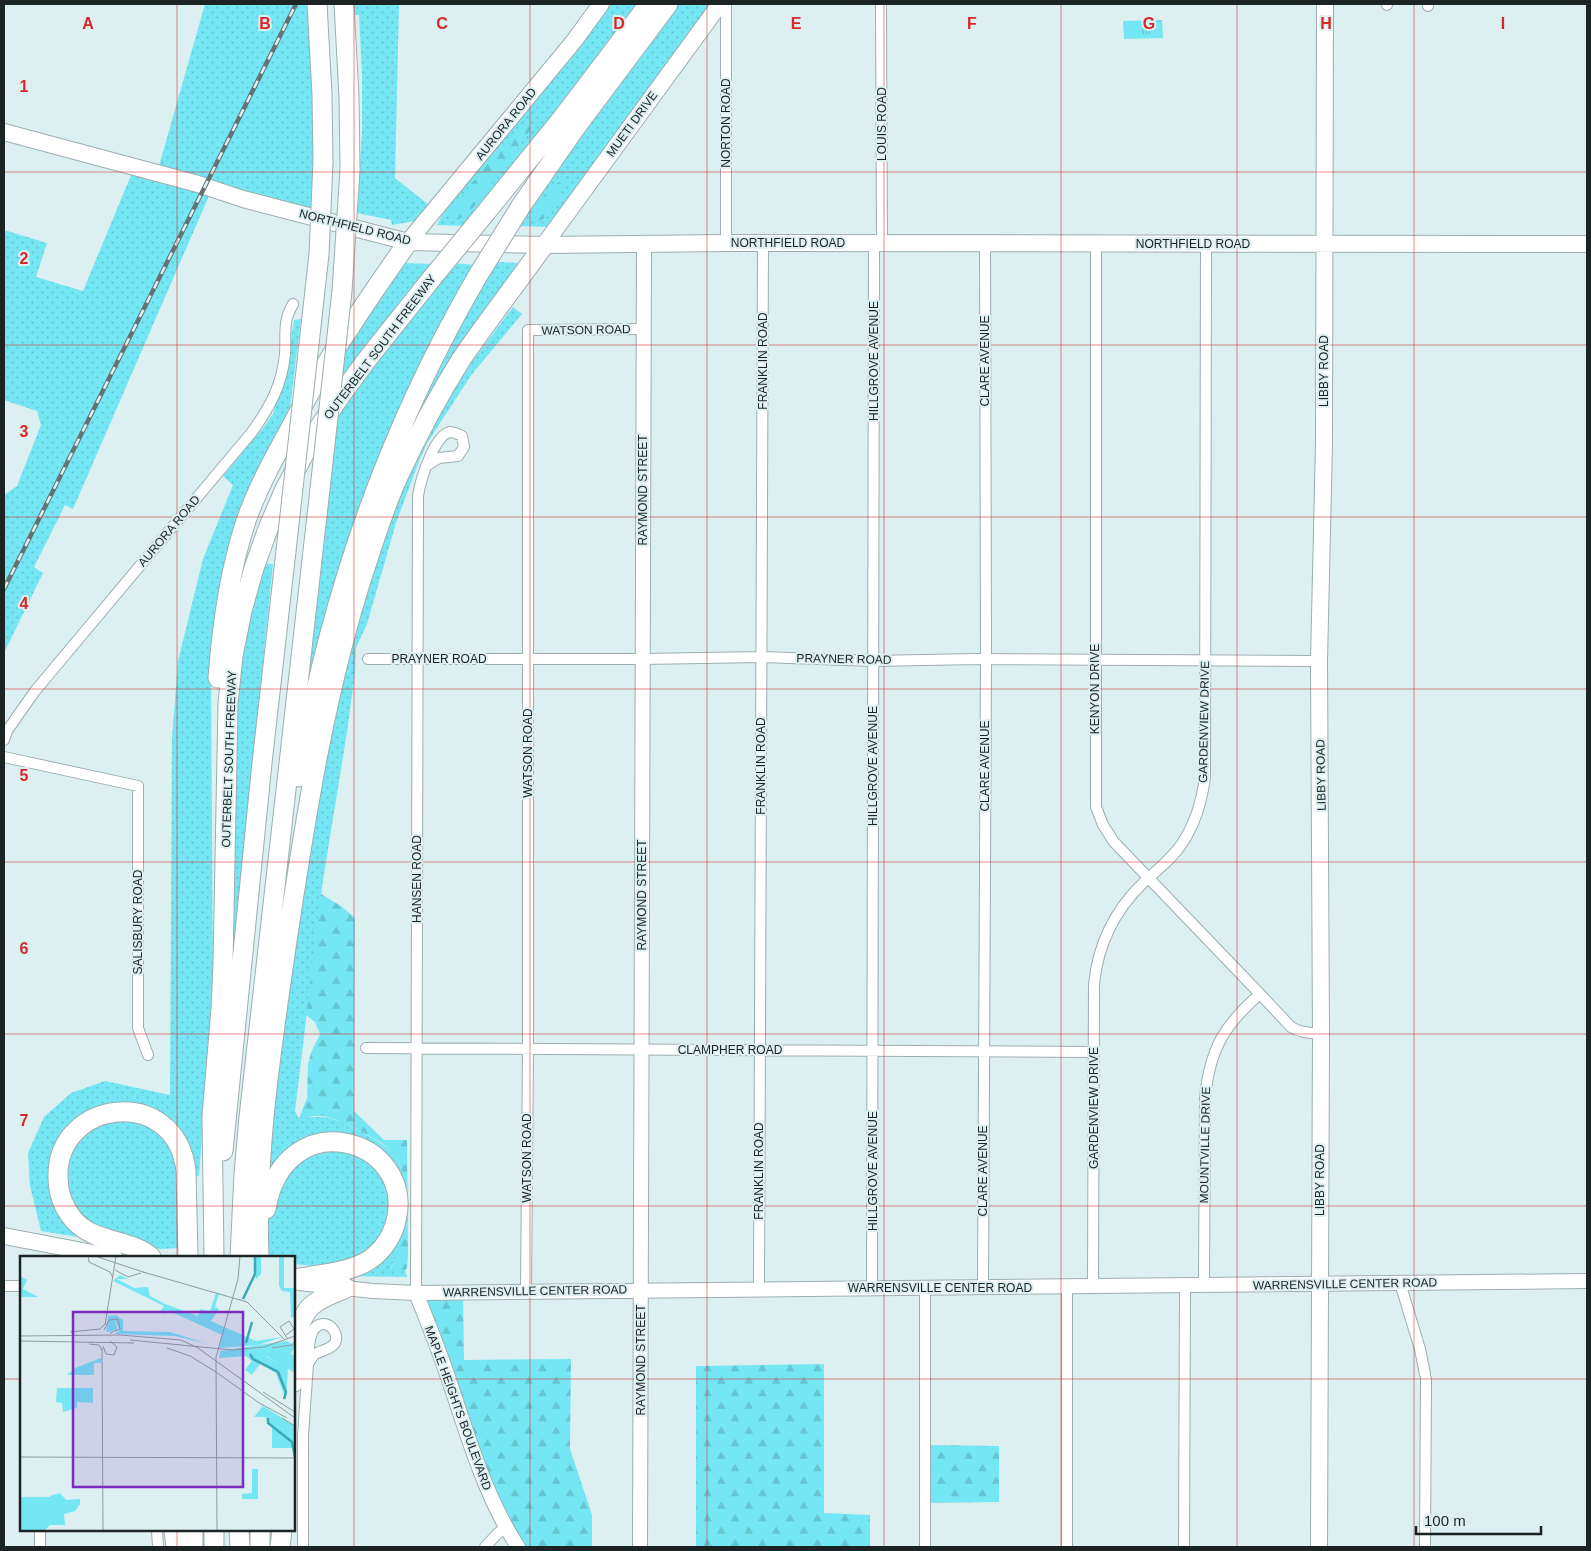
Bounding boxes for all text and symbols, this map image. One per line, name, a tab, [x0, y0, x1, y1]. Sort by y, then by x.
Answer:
text: A	[82, 15, 94, 32]
text: B	[259, 15, 271, 32]
text: C	[436, 15, 448, 32]
text: D	[613, 15, 625, 32]
text: E	[791, 15, 802, 32]
text: F	[967, 15, 977, 32]
text: G	[1143, 15, 1155, 32]
text: H	[1320, 15, 1332, 32]
text: I	[1501, 15, 1505, 32]
text: 1	[20, 78, 29, 95]
street label: NORTON ROAD	[719, 78, 733, 168]
street label: AURORA ROAD	[473, 85, 540, 163]
street label: LOUIS ROAD	[875, 87, 889, 161]
street label: MUETI DRIVE	[604, 89, 660, 159]
street label: NORTHFIELD ROAD	[298, 206, 413, 248]
street label: NORTHFIELD ROAD	[731, 236, 846, 250]
street label: NORTHFIELD ROAD	[1136, 237, 1251, 251]
text: 2	[20, 250, 29, 267]
street label: OUTERBELT SOUTH FREEWAY	[321, 272, 439, 422]
street label: HILLGROVE AVENUE	[867, 301, 881, 421]
street label: FRANKLIN ROAD	[756, 312, 770, 410]
street label: CLARE AVENUE	[978, 315, 992, 407]
street label: WATSON ROAD	[541, 322, 631, 338]
street label: LIBBY ROAD	[1317, 335, 1331, 407]
text: 3	[20, 423, 29, 440]
street label: RAYMOND STREET	[636, 434, 650, 546]
street label: AURORA ROAD	[135, 492, 203, 569]
text: 4	[20, 595, 29, 612]
street label: KENYON DRIVE	[1088, 644, 1102, 734]
street label: PRAYNER ROAD	[796, 651, 892, 667]
street label: PRAYNER ROAD	[391, 652, 487, 666]
street label: GARDENVIEW DRIVE	[1196, 661, 1212, 783]
street label: OUTERBELT SOUTH FREEWAY	[219, 670, 239, 848]
street label: HILLGROVE AVENUE	[866, 706, 880, 826]
street label: WATSON ROAD	[521, 708, 535, 798]
street label: FRANKLIN ROAD	[754, 717, 768, 815]
street label: CLARE AVENUE	[978, 720, 992, 812]
street label: LIBBY ROAD	[1313, 739, 1329, 811]
text: 5	[20, 767, 29, 784]
street label: HANSEN ROAD	[410, 835, 424, 923]
street label: RAYMOND STREET	[635, 839, 649, 951]
street label: SALISBURY ROAD	[131, 869, 145, 974]
text: 6	[20, 940, 29, 957]
street label: CLAMPHER ROAD	[678, 1043, 783, 1057]
street label: GARDENVIEW DRIVE	[1087, 1047, 1101, 1169]
street label: MOUNTVILLE DRIVE	[1197, 1087, 1213, 1203]
street label: HILLGROVE AVENUE	[866, 1111, 880, 1231]
text: 7	[20, 1112, 29, 1129]
street label: WATSON ROAD	[520, 1113, 534, 1203]
street label: FRANKLIN ROAD	[752, 1122, 766, 1220]
street label: CLARE AVENUE	[976, 1125, 990, 1217]
street label: LIBBY ROAD	[1313, 1144, 1327, 1216]
inset map	[20, 1256, 295, 1531]
street label: WARRENSVILLE CENTER ROAD	[1253, 1275, 1438, 1293]
street label: WARRENSVILLE CENTER ROAD	[848, 1281, 1032, 1295]
street label: WARRENSVILLE CENTER ROAD	[443, 1282, 628, 1300]
street label: RAYMOND STREET	[634, 1304, 648, 1416]
street label: MAPLE HEIGHTS BOULEVARD	[422, 1324, 494, 1492]
scale bar	[1416, 1504, 1541, 1536]
text: 100 m	[1424, 1512, 1466, 1529]

